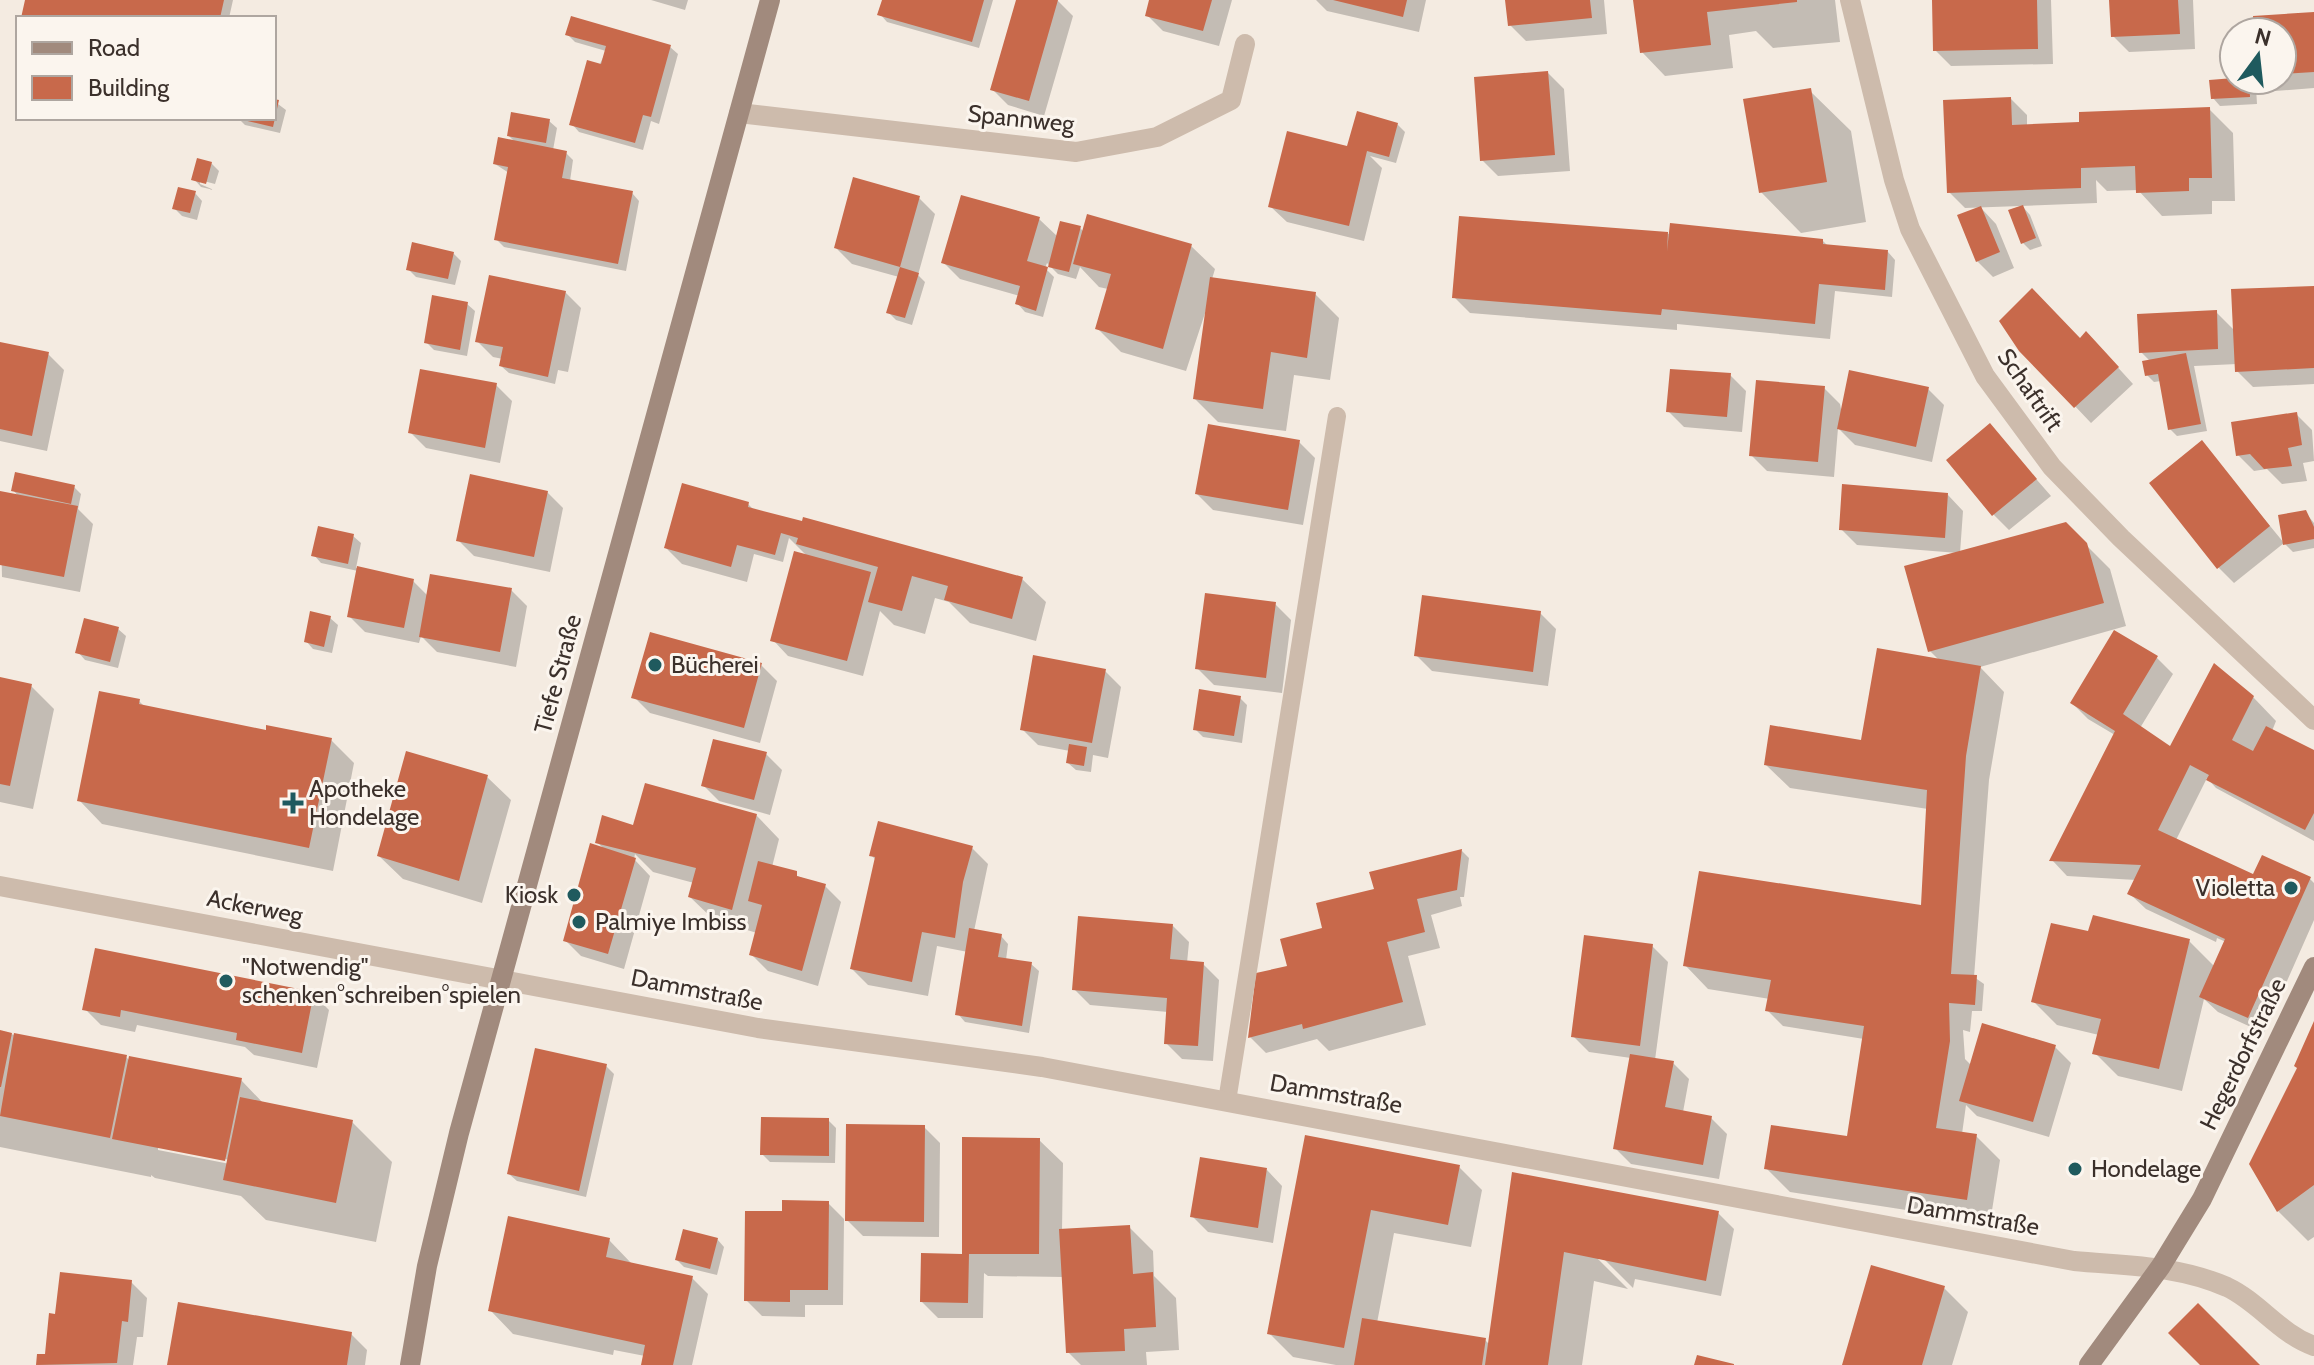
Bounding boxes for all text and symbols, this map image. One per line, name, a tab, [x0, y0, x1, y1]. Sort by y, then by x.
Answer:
legend	[16, 16, 276, 120]
north arrow	[2218, 16, 2298, 96]
text: N	[2252, 22, 2274, 52]
text: Road	[88, 33, 140, 62]
text: Building	[88, 73, 170, 102]
street label: Spannweg	[966, 98, 1077, 139]
street label: Schaftrift	[1992, 343, 2069, 437]
street label: Tiefe Straße	[528, 611, 587, 737]
place label: Bücherei	[671, 650, 759, 679]
marker: Bücherei	[646, 656, 664, 674]
place label: Apotheke Hondelage	[309, 774, 419, 831]
marker: Apotheke Hondelage	[284, 794, 302, 812]
place label: Violetta	[2195, 873, 2275, 902]
marker: Violetta	[2282, 879, 2300, 897]
place label: Kiosk	[505, 880, 558, 909]
street label: Ackerweg	[205, 883, 307, 930]
marker: Kiosk	[565, 886, 583, 904]
place label: Palmiye Imbiss	[595, 907, 747, 936]
marker: Palmiye Imbiss	[570, 913, 588, 931]
place label: "Notwendig" schenken°schreiben°spielen	[242, 952, 521, 1009]
street label: Dammstraße	[629, 963, 766, 1017]
marker: "Notwendig" schenken°schreiben°spielen	[217, 972, 235, 990]
street label: Hegerdorfstraße	[2193, 973, 2292, 1134]
street label: Dammstraße	[1268, 1068, 1405, 1119]
place label: Hondelage	[2091, 1154, 2201, 1183]
marker: Hondelage	[2066, 1160, 2084, 1178]
street label: Dammstraße	[1905, 1190, 2042, 1241]

